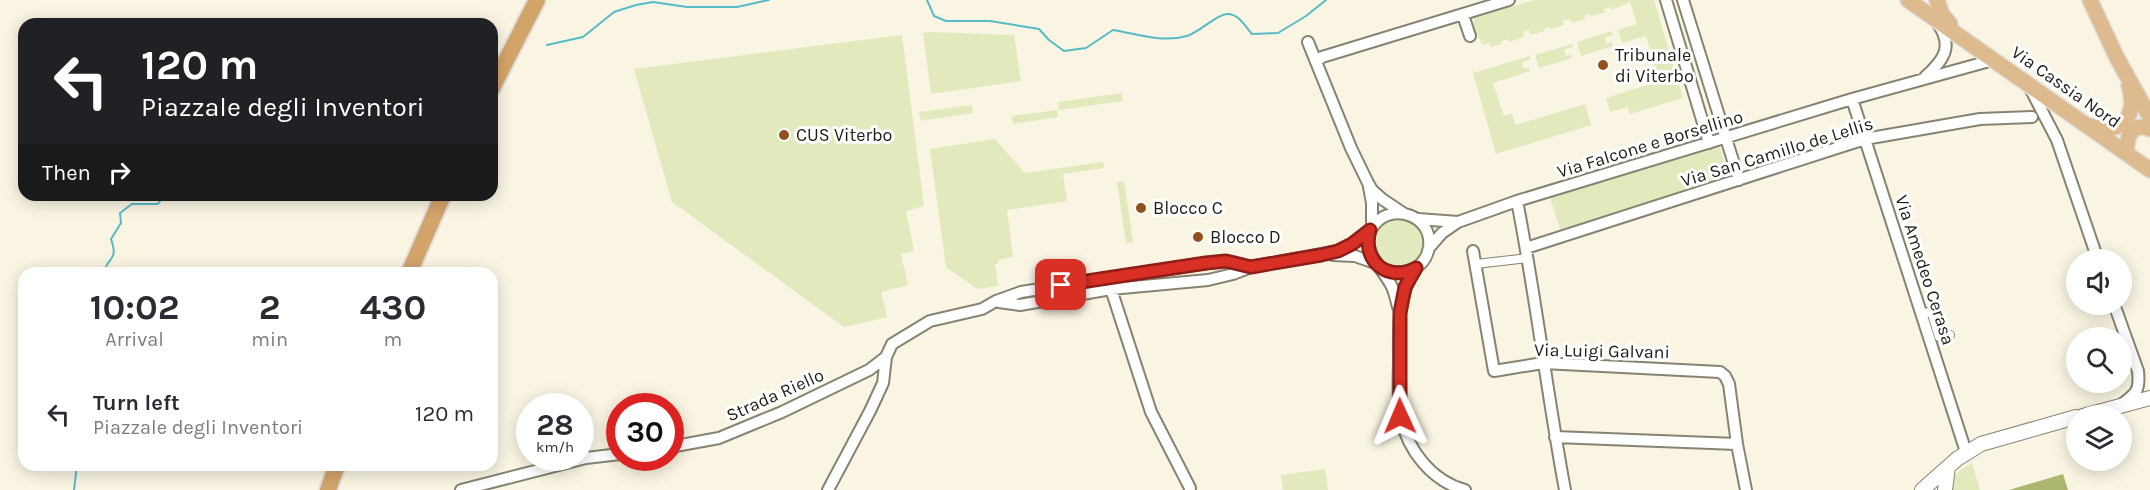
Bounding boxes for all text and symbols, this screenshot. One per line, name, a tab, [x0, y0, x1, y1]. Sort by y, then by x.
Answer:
text: 120 m	[141, 40, 258, 90]
street label: Via Cassia Nord	[2007, 41, 2125, 133]
icon: left	[42, 42, 120, 120]
place label: Tribunale di Viterbo	[1615, 44, 1694, 87]
marker: Tribunale di Viterbo	[1596, 58, 1610, 72]
text: Piazzale degli Inventori	[141, 91, 425, 123]
street label: Via Falcone e Borsellino	[1554, 105, 1746, 183]
street label: Via San Camillo de Lellis	[1678, 112, 1876, 192]
place label: CUS Viterbo	[796, 124, 892, 146]
marker: CUS Viterbo	[777, 128, 791, 142]
icon: right	[103, 156, 136, 189]
text: Then	[42, 160, 91, 186]
street label: Via Amedeo Cerasa	[1890, 192, 1960, 348]
place label: Blocco C	[1153, 197, 1223, 219]
marker: Blocco C	[1134, 201, 1148, 215]
place label: Blocco D	[1210, 226, 1281, 248]
marker: Blocco D	[1191, 230, 1205, 244]
map controls	[2066, 249, 2132, 471]
button: sound	[2066, 249, 2132, 315]
pin	[1035, 259, 1086, 310]
icon: arrive	[1044, 268, 1077, 301]
text: 10:02	[90, 286, 180, 328]
text: 2	[259, 286, 281, 328]
text: 430	[360, 286, 426, 328]
button: search	[2066, 327, 2132, 393]
text: Arrival	[105, 328, 164, 351]
text: min	[251, 328, 288, 351]
text: m	[384, 328, 402, 351]
street label: Via Luigi Galvani	[1534, 339, 1670, 363]
street label: Strada Riello	[723, 364, 827, 426]
position arrow	[1368, 384, 1432, 448]
text: Turn left	[93, 390, 180, 416]
speed limit sign: 30	[606, 393, 684, 471]
icon: left	[42, 398, 75, 431]
text: 120 m	[415, 401, 474, 427]
button: layers	[2066, 405, 2132, 471]
text: 28	[536, 407, 574, 443]
text: Piazzale degli Inventori	[93, 416, 303, 439]
text: km/h	[536, 438, 574, 456]

